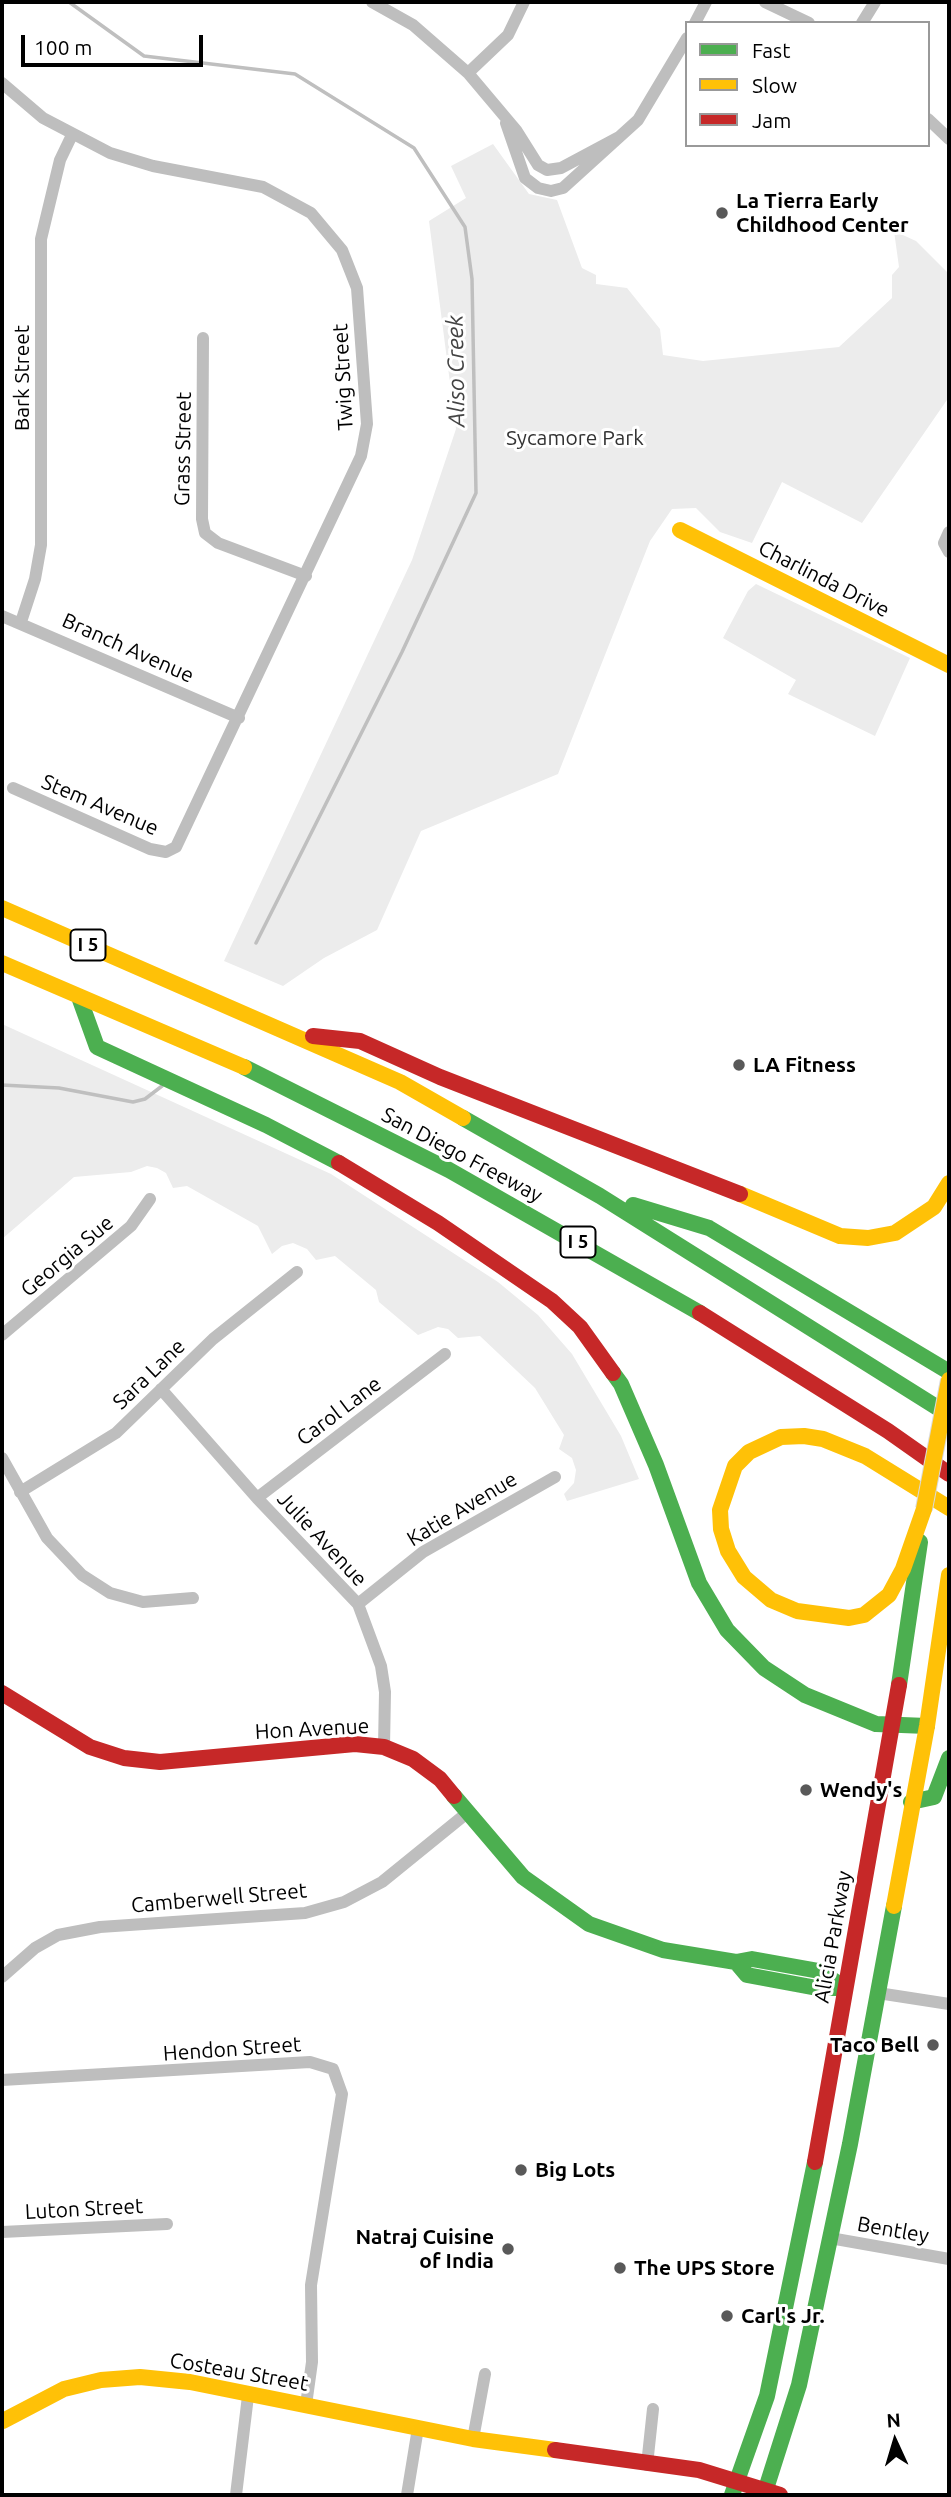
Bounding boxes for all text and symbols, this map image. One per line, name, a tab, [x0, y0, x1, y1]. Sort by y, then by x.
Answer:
scale bar	[24, 21, 206, 65]
legend	[685, 21, 930, 147]
text: 100 m	[34, 35, 92, 59]
text: Fast	[752, 38, 790, 62]
text: Slow	[752, 73, 797, 97]
text: Jam	[752, 108, 791, 132]
place label: La Tierra Early Childhood Center	[736, 188, 909, 238]
marker: La Tierra Early Childhood Center	[714, 205, 730, 221]
water label: Aliso Creek	[441, 315, 471, 427]
street label: Twig Street	[328, 323, 358, 431]
street label: Bark Street	[9, 325, 35, 431]
street label: Grass Street	[169, 392, 197, 506]
park label: Sycamore Park	[506, 425, 644, 451]
street label: Charlinda Drive	[754, 535, 894, 623]
street label: Branch Avenue	[58, 608, 198, 688]
street label: Stem Avenue	[38, 769, 162, 841]
road number: I 5	[70, 930, 106, 960]
place label: LA Fitness	[753, 1052, 856, 1078]
marker: LA Fitness	[731, 1057, 747, 1073]
street label: San Diego Freeway	[377, 1102, 547, 1208]
street label: Georgia Sue	[16, 1210, 118, 1302]
road number: I 5	[560, 1226, 596, 1258]
street label: Sara Lane	[108, 1334, 190, 1414]
street label: Carol Lane	[292, 1371, 386, 1451]
street label: Katie Avenue	[402, 1466, 522, 1552]
street label: Julie Avenue	[272, 1486, 372, 1592]
street label: Hon Avenue	[254, 1713, 370, 1745]
place label: Wendy's	[820, 1777, 902, 1803]
marker: Wendy's	[798, 1782, 814, 1798]
street label: Alicia Parkway	[809, 1869, 857, 2005]
street label: Camberwell Street	[130, 1878, 308, 1918]
street label: Hendon Street	[162, 2032, 302, 2066]
place label: Taco Bell	[830, 2032, 919, 2058]
marker: Taco Bell	[925, 2037, 941, 2053]
place label: Big Lots	[535, 2157, 615, 2183]
marker: Big Lots	[513, 2162, 529, 2178]
street label: Luton Street	[24, 2193, 144, 2225]
street label: Bentley	[855, 2211, 931, 2249]
place label: Natraj Cuisine of India	[355, 2224, 494, 2274]
marker: Natraj Cuisine of India	[500, 2241, 516, 2257]
place label: The UPS Store	[634, 2255, 775, 2281]
marker: The UPS Store	[612, 2260, 628, 2276]
place label: Carl's Jr.	[741, 2303, 825, 2329]
marker: Carl's Jr.	[719, 2308, 735, 2324]
street label: Costeau Street	[168, 2347, 310, 2397]
north arrow	[860, 2406, 930, 2476]
text: N	[886, 2409, 901, 2432]

